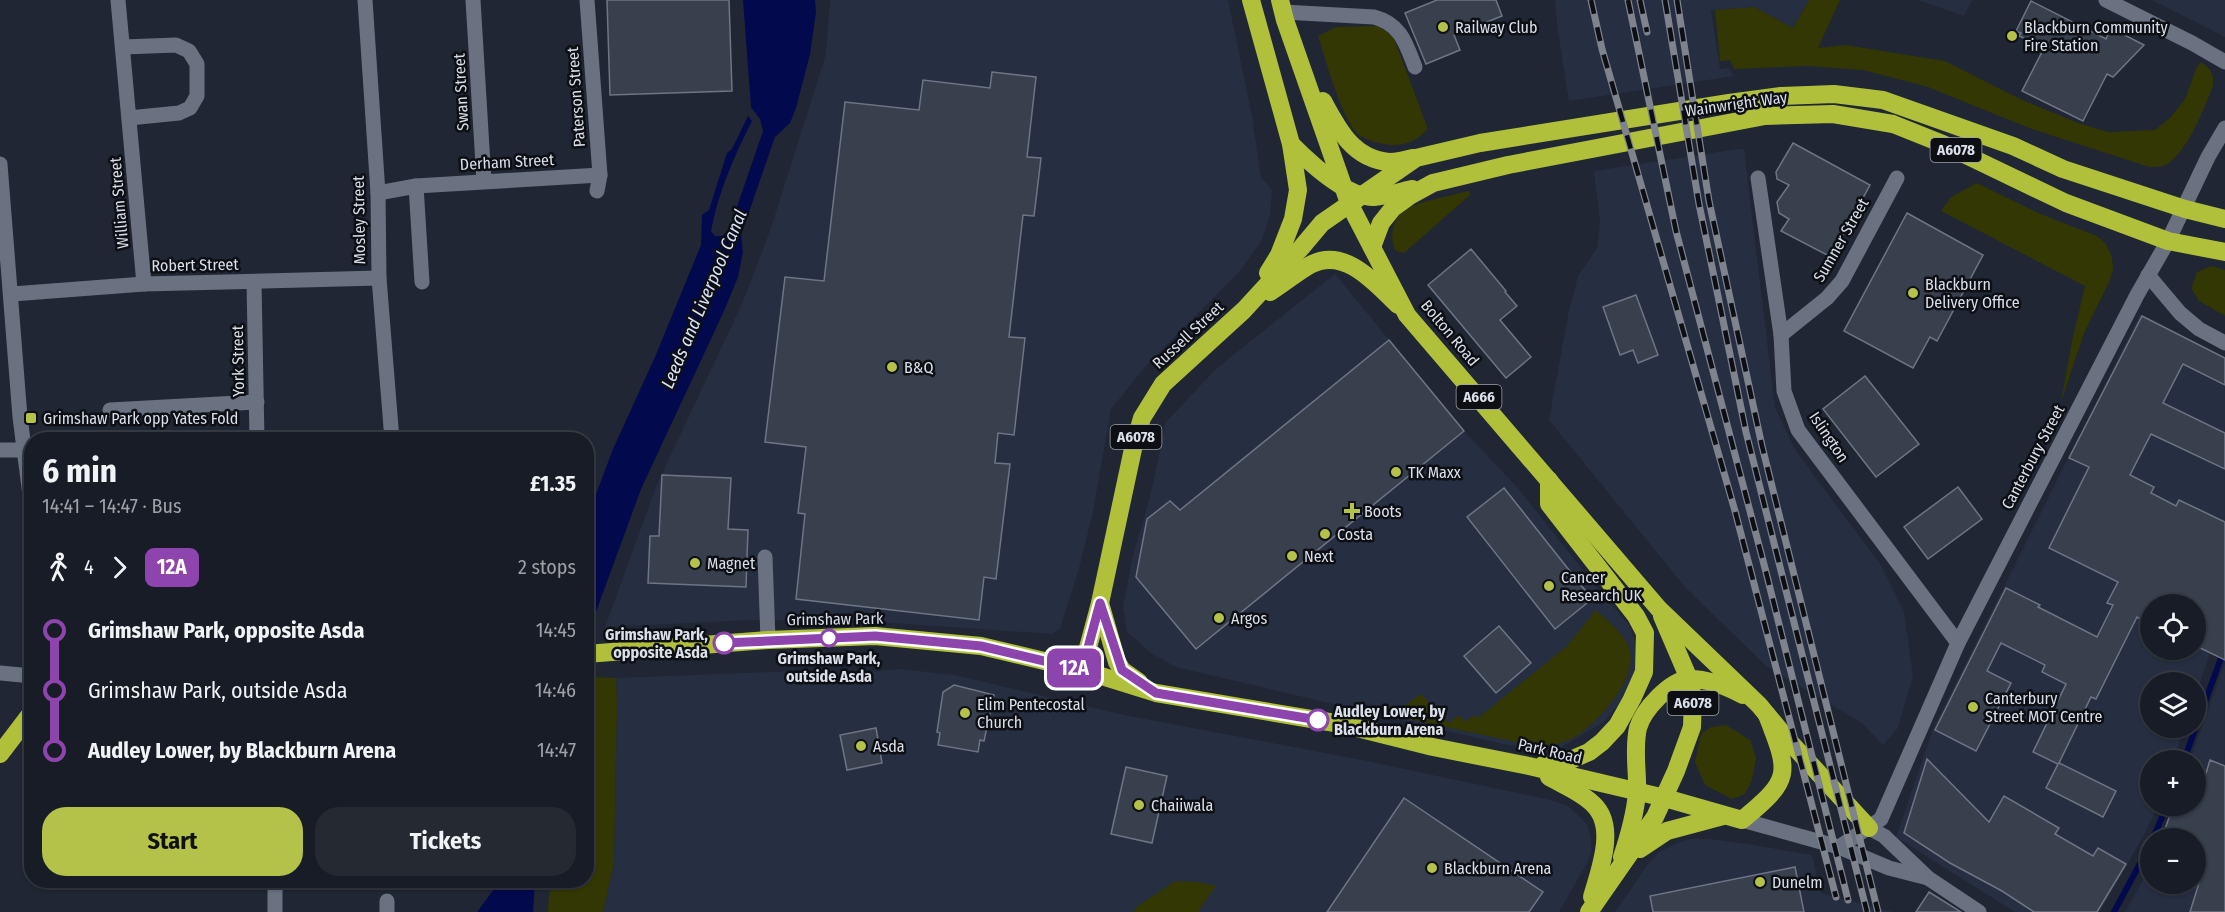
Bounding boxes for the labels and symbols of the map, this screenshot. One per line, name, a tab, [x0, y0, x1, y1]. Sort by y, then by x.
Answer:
place label: Railway Club	[1455, 18, 1538, 37]
place label: Blackburn Community Fire Station	[2024, 18, 2169, 55]
marker: Railway Club	[1436, 20, 1450, 34]
marker: Blackburn Community Fire Station	[2005, 29, 2019, 43]
street label: Paterson Street	[563, 45, 589, 148]
street label: Swan Street	[449, 52, 473, 131]
street label: Wainwright Way	[1684, 87, 1789, 121]
road number: A6078	[1930, 138, 1982, 162]
street label: Derham Street	[459, 150, 555, 174]
street label: William Street	[105, 156, 132, 250]
street label: Mosley Street	[349, 175, 369, 265]
street label: Sumner Street	[1809, 194, 1873, 285]
water label: Leeds and Liverpool Canal	[656, 206, 752, 392]
street label: Robert Street	[151, 255, 240, 275]
place label: Blackburn Delivery Office	[1925, 275, 2020, 312]
marker: Blackburn Delivery Office	[1906, 286, 1920, 300]
street label: Bolton Road	[1417, 296, 1483, 370]
street label: Russell Street	[1149, 297, 1228, 373]
street label: York Street	[228, 324, 248, 397]
place label: B&Q	[904, 358, 933, 377]
marker: B&Q	[885, 360, 899, 374]
road number: A666	[1456, 385, 1502, 409]
street label: Canterbury Street	[1998, 401, 2069, 512]
street label: Islington	[1805, 408, 1853, 466]
place label: Grimshaw Park opp Yates Fold	[43, 409, 238, 428]
marker: Grimshaw Park opp Yates Fold	[24, 411, 38, 425]
road number: A6078	[1110, 425, 1162, 449]
place label: TK Maxx	[1408, 463, 1461, 482]
marker: TK Maxx	[1389, 465, 1403, 479]
place label: Boots	[1364, 502, 1402, 521]
marker: Boots	[1345, 504, 1359, 518]
place label: Costa	[1337, 525, 1373, 544]
marker: Costa	[1318, 527, 1332, 541]
place label: Next	[1304, 547, 1334, 566]
marker: Next	[1285, 549, 1299, 563]
place label: Magnet	[707, 554, 756, 573]
marker: Magnet	[688, 556, 702, 570]
place label: Cancer Research UK	[1561, 568, 1642, 605]
marker: Cancer Research UK	[1542, 579, 1556, 593]
street label: Grimshaw Park	[786, 609, 884, 629]
place label: Argos	[1231, 609, 1267, 628]
marker: Argos	[1212, 611, 1226, 625]
place label: Grimshaw Park, opposite Asda	[605, 625, 708, 662]
marker: Grimshaw Park, outside Asda	[820, 629, 838, 647]
marker: Grimshaw Park, opposite Asda	[713, 632, 735, 654]
line badge: 12A	[1040, 648, 1108, 688]
place label: Grimshaw Park, outside Asda	[778, 649, 881, 686]
place label: Canterbury Street MOT Centre	[1985, 689, 2102, 726]
road number: A6078	[1668, 691, 1718, 715]
place label: Elim Pentecostal Church	[977, 695, 1085, 732]
marker: Canterbury Street MOT Centre	[1966, 700, 1980, 714]
place label: Audley Lower, by Blackburn Arena	[1333, 702, 1446, 739]
marker: Elim Pentecostal Church	[958, 706, 972, 720]
marker: Audley Lower, by Blackburn Arena	[1307, 709, 1329, 731]
street label: Park Road	[1516, 734, 1584, 768]
place label: Asda	[873, 737, 905, 756]
marker: Asda	[854, 739, 868, 753]
place label: Chaiiwala	[1151, 796, 1213, 815]
marker: Chaiiwala	[1132, 798, 1146, 812]
place label: Blackburn Arena	[1444, 859, 1552, 878]
marker: Blackburn Arena	[1425, 861, 1439, 875]
place label: Dunelm	[1772, 873, 1823, 892]
marker: Dunelm	[1753, 875, 1767, 889]

